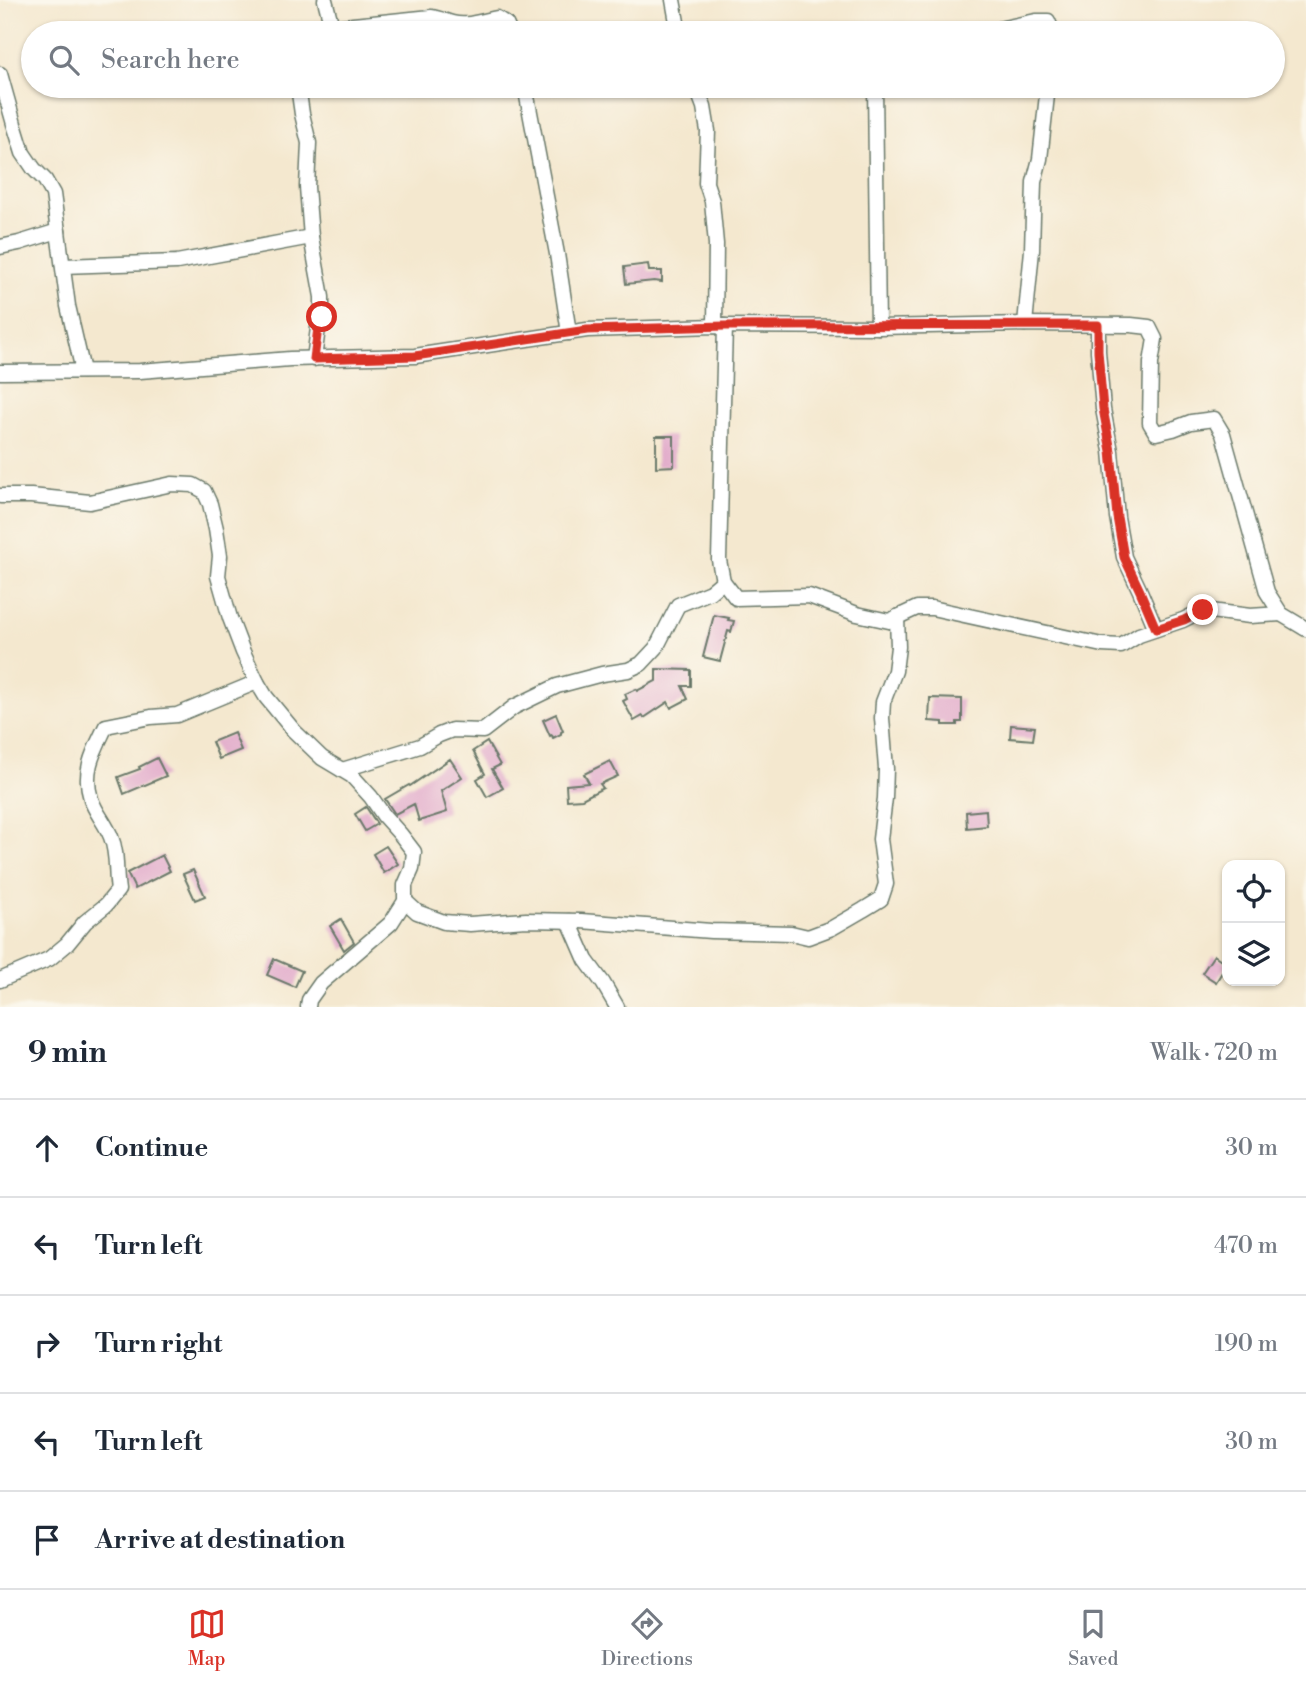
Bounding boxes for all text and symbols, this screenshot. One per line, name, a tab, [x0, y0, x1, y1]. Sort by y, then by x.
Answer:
search box	[21, 21, 1285, 98]
icon: search	[45, 41, 83, 79]
text: Search here	[101, 44, 240, 76]
route start	[306, 301, 337, 332]
route end	[1187, 594, 1218, 625]
map controls	[1222, 860, 1285, 986]
button: locate	[1222, 860, 1285, 923]
button: layers	[1222, 923, 1285, 986]
text: 9 min	[28, 1034, 107, 1072]
text: Walk · 720 m	[1150, 1039, 1278, 1067]
icon: ahead	[28, 1129, 66, 1167]
text: Continue	[95, 1132, 208, 1164]
text: 30 m	[1225, 1134, 1278, 1162]
icon: left	[28, 1227, 66, 1265]
text: Turn left	[95, 1230, 203, 1262]
text: 470 m	[1214, 1232, 1278, 1260]
icon: right	[28, 1325, 66, 1363]
text: Turn right	[95, 1328, 223, 1360]
text: 190 m	[1215, 1330, 1278, 1358]
icon: left	[28, 1423, 66, 1461]
text: Turn left	[95, 1426, 203, 1458]
text: 30 m	[1225, 1428, 1278, 1456]
icon: arrive	[28, 1521, 66, 1559]
text: Arrive at destination	[95, 1524, 345, 1556]
tab: Map	[188, 1605, 226, 1671]
tab: Directions	[601, 1605, 693, 1671]
tab: Saved	[1068, 1605, 1118, 1671]

